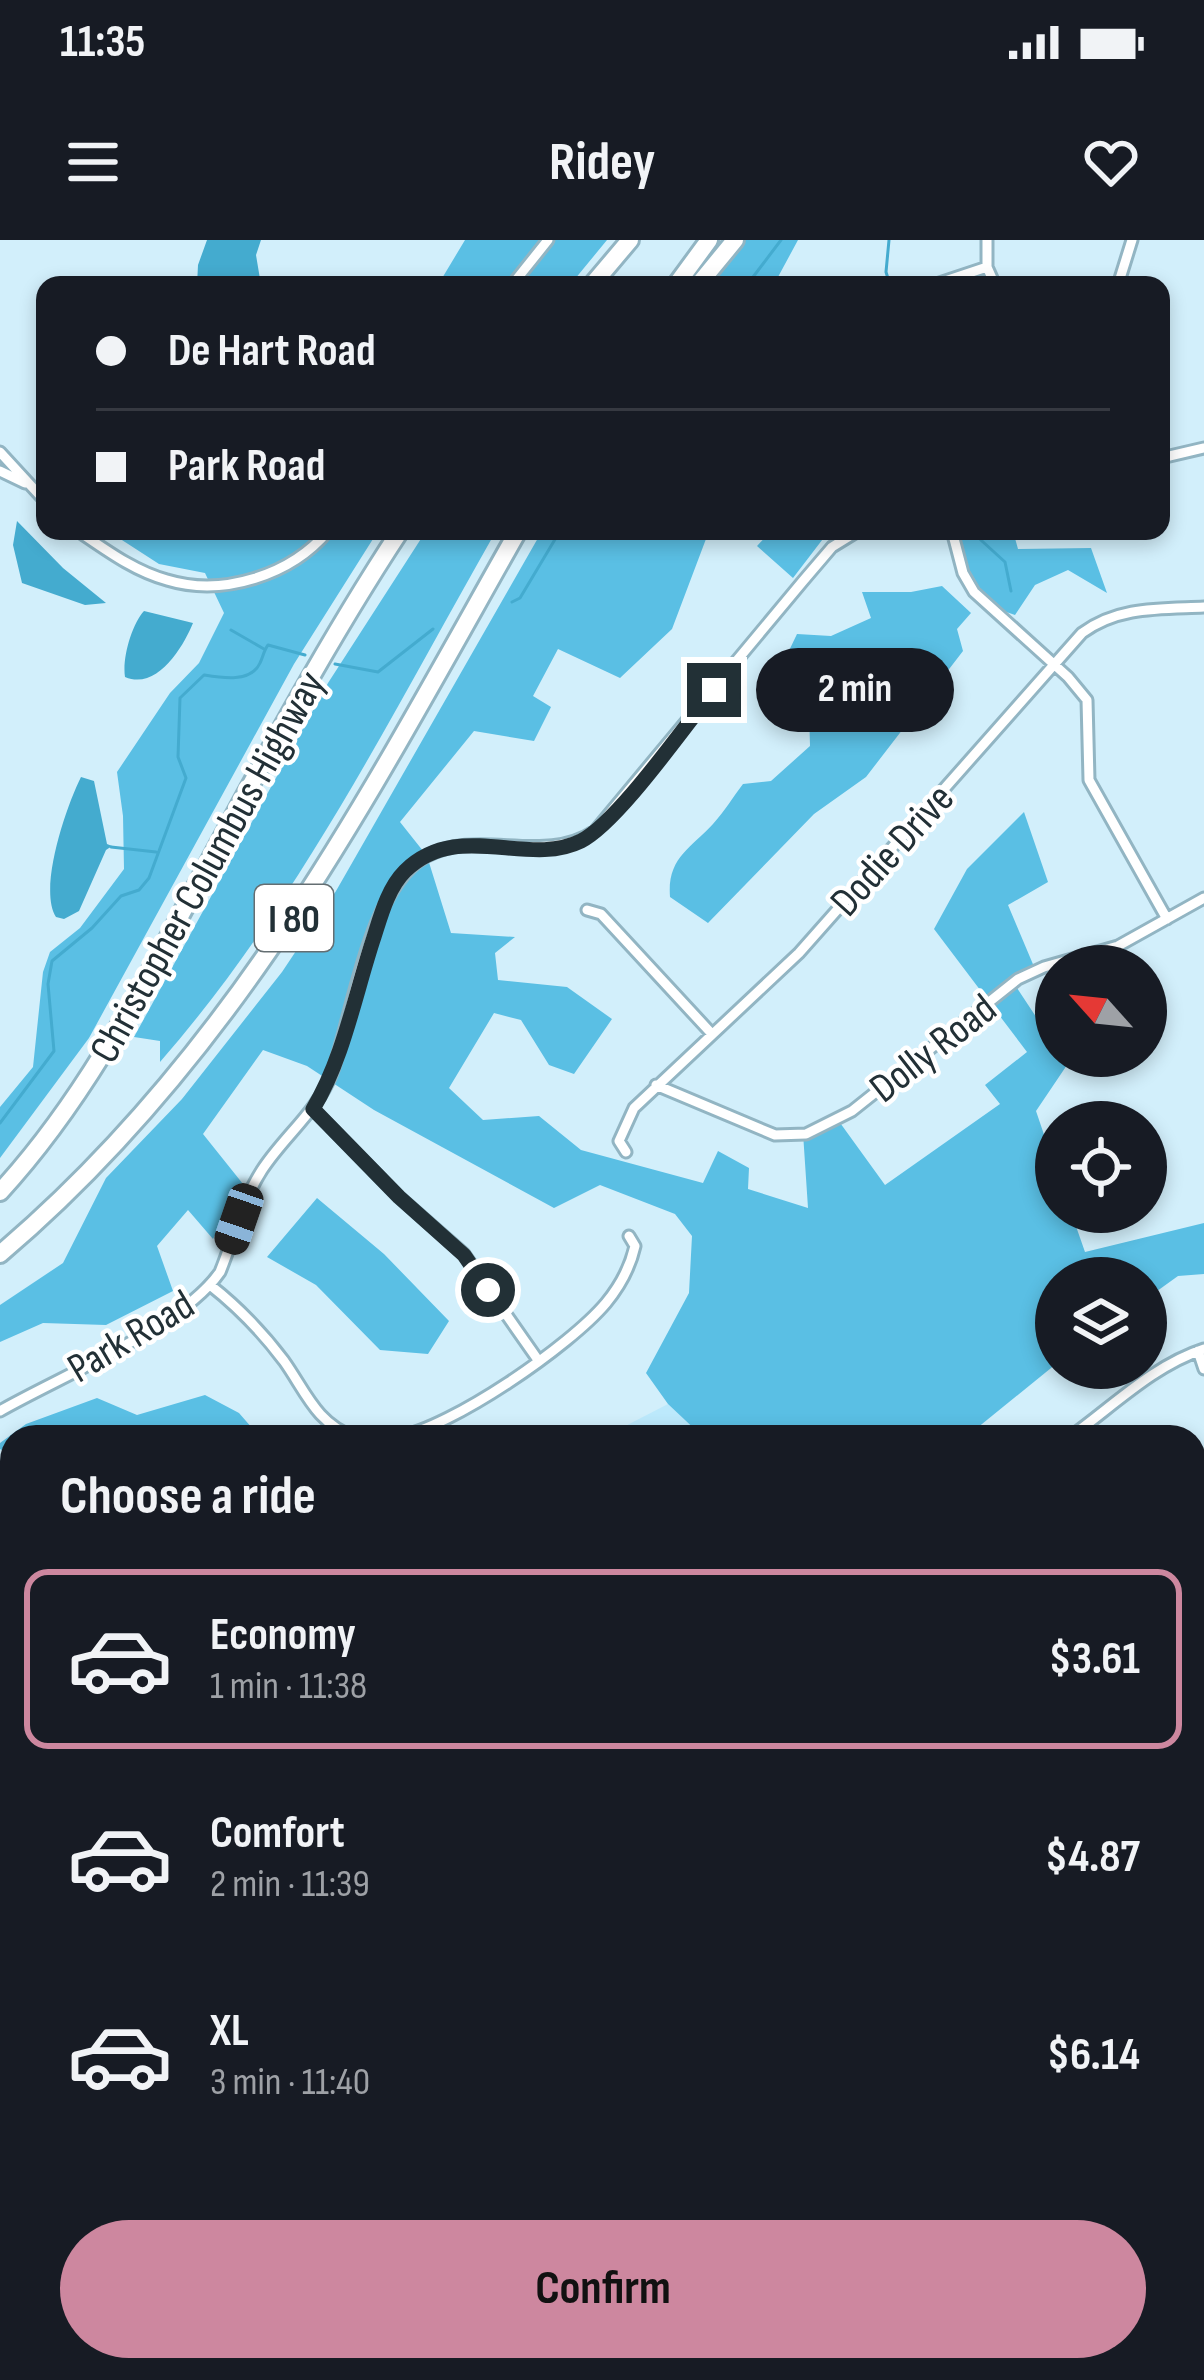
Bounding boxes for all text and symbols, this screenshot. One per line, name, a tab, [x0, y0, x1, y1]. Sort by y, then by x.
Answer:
text: 11:35	[60, 15, 145, 70]
icon: menu	[60, 129, 126, 195]
icon: heart	[1078, 129, 1144, 195]
text: Ridey	[549, 130, 655, 195]
text: De Hart Road	[168, 324, 376, 379]
text: Park Road	[168, 439, 325, 494]
callout: 2 min	[756, 648, 954, 732]
street label: Christopher Columbus Highway	[79, 663, 337, 1072]
route end	[687, 663, 741, 717]
text: 2 min	[818, 666, 892, 713]
street label: Dodie Drive	[820, 774, 965, 927]
road number: I 80	[255, 885, 333, 951]
north arrow	[1035, 945, 1167, 1077]
map controls	[1035, 945, 1167, 1389]
street label: Dolly Road	[860, 984, 1007, 1114]
button: locate	[1035, 1101, 1167, 1233]
car	[210, 1179, 268, 1259]
button: layers	[1035, 1257, 1167, 1389]
route start	[461, 1263, 515, 1317]
street label: Park Road	[59, 1280, 204, 1395]
text: Choose a ride	[60, 1464, 316, 1529]
icon: car	[66, 1605, 174, 1713]
text: Economy	[210, 1608, 356, 1663]
text: $3.61	[1049, 1632, 1140, 1687]
text: 1 min · 11:38	[210, 1663, 367, 1710]
icon: car	[66, 1803, 174, 1911]
text: Comfort	[210, 1806, 345, 1861]
text: $4.87	[1045, 1830, 1140, 1885]
text: 2 min · 11:39	[210, 1861, 370, 1908]
icon: car	[66, 2001, 174, 2109]
text: XL	[210, 2004, 249, 2059]
text: $6.14	[1047, 2028, 1140, 2083]
text: 3 min · 11:40	[210, 2059, 370, 2106]
button: Confirm	[60, 2220, 1146, 2358]

